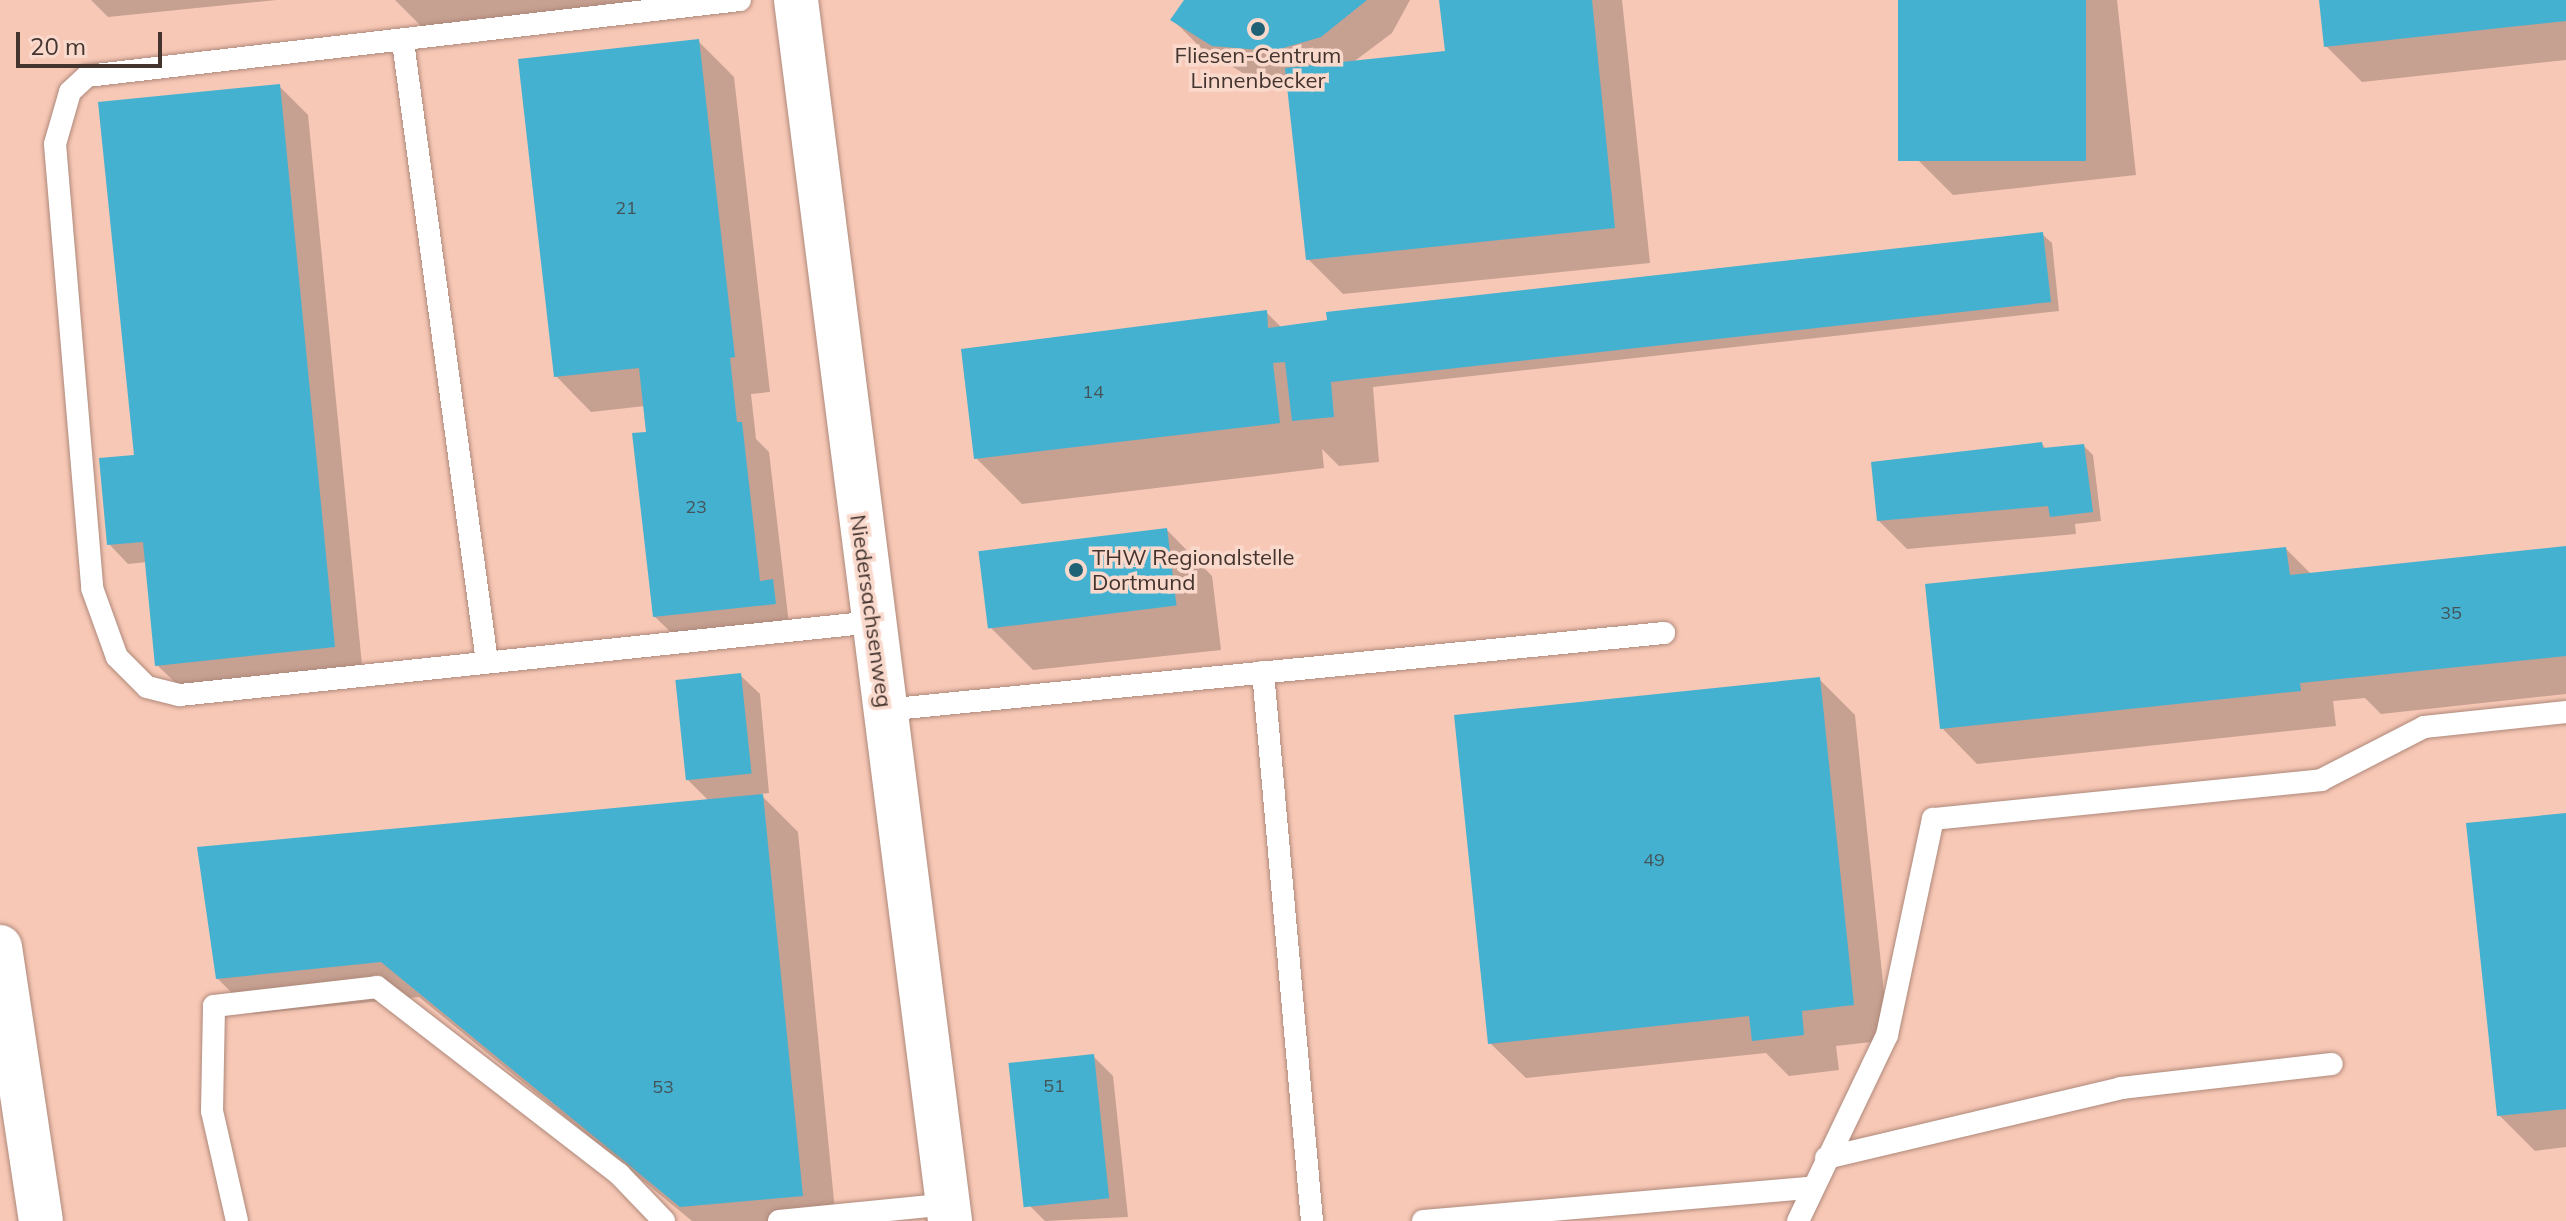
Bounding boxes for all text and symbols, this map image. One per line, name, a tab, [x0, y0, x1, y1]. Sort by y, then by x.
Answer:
scale bar	[20, 16, 166, 66]
marker: Fliesen-Centrum Linnenbecker	[1249, 20, 1267, 38]
text: 20 m	[30, 31, 86, 61]
place label: Fliesen-Centrum Linnenbecker	[1175, 42, 1341, 94]
house number: 21	[615, 197, 637, 219]
house number: 14	[1082, 381, 1104, 403]
house number: 23	[685, 496, 707, 518]
street label: Niedersachsenweg	[844, 513, 898, 709]
place label: THW Regionalstelle Dortmund	[1092, 544, 1294, 596]
marker: THW Regionalstelle Dortmund	[1067, 561, 1085, 579]
house number: 35	[2440, 602, 2462, 624]
house number: 49	[1643, 849, 1665, 871]
house number: 51	[1043, 1075, 1065, 1097]
house number: 53	[652, 1076, 674, 1098]

